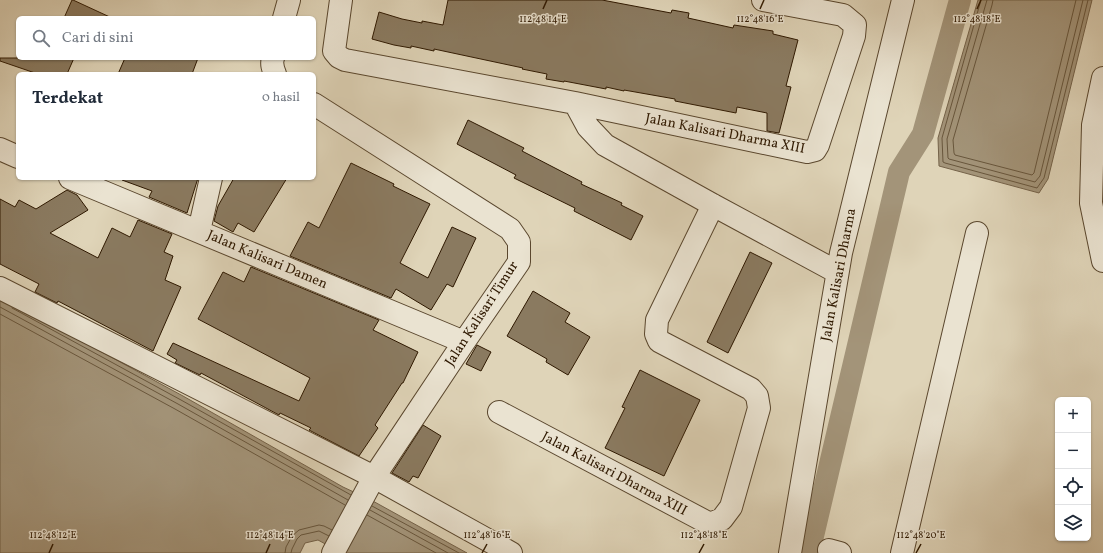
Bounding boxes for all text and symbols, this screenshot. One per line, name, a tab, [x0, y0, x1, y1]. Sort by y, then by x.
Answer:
text: 112°48'14"E	[519, 12, 567, 26]
text: 112°48'16"E	[736, 12, 784, 26]
text: 112°48'18"E	[953, 12, 1001, 26]
search box	[16, 16, 316, 60]
icon: search	[30, 27, 52, 49]
text: Cari di sini	[62, 28, 133, 49]
text: Terdekat	[32, 87, 103, 110]
text: 0 hasil	[262, 89, 300, 107]
street label: Jalan Kalisari Dharma XIII	[643, 109, 807, 159]
street label: Jalan Kalisari Dharma	[817, 207, 861, 343]
street label: Jalan Kalisari Damen	[204, 226, 330, 294]
street label: Jalan Kalisari Timur	[441, 258, 523, 370]
map controls	[1055, 397, 1091, 541]
button: +	[1055, 397, 1091, 433]
street label: Jalan Kalisari Dharma XIII	[538, 427, 690, 521]
button: −	[1055, 433, 1091, 469]
button: locate	[1055, 469, 1091, 505]
button: layers	[1055, 505, 1091, 541]
text: 112°48'12"E	[29, 528, 77, 542]
text: 112°48'14"E	[246, 528, 294, 542]
text: 112°48'16"E	[463, 528, 511, 542]
text: 112°48'18"E	[680, 528, 728, 542]
text: 112°48'20"E	[896, 528, 946, 542]

